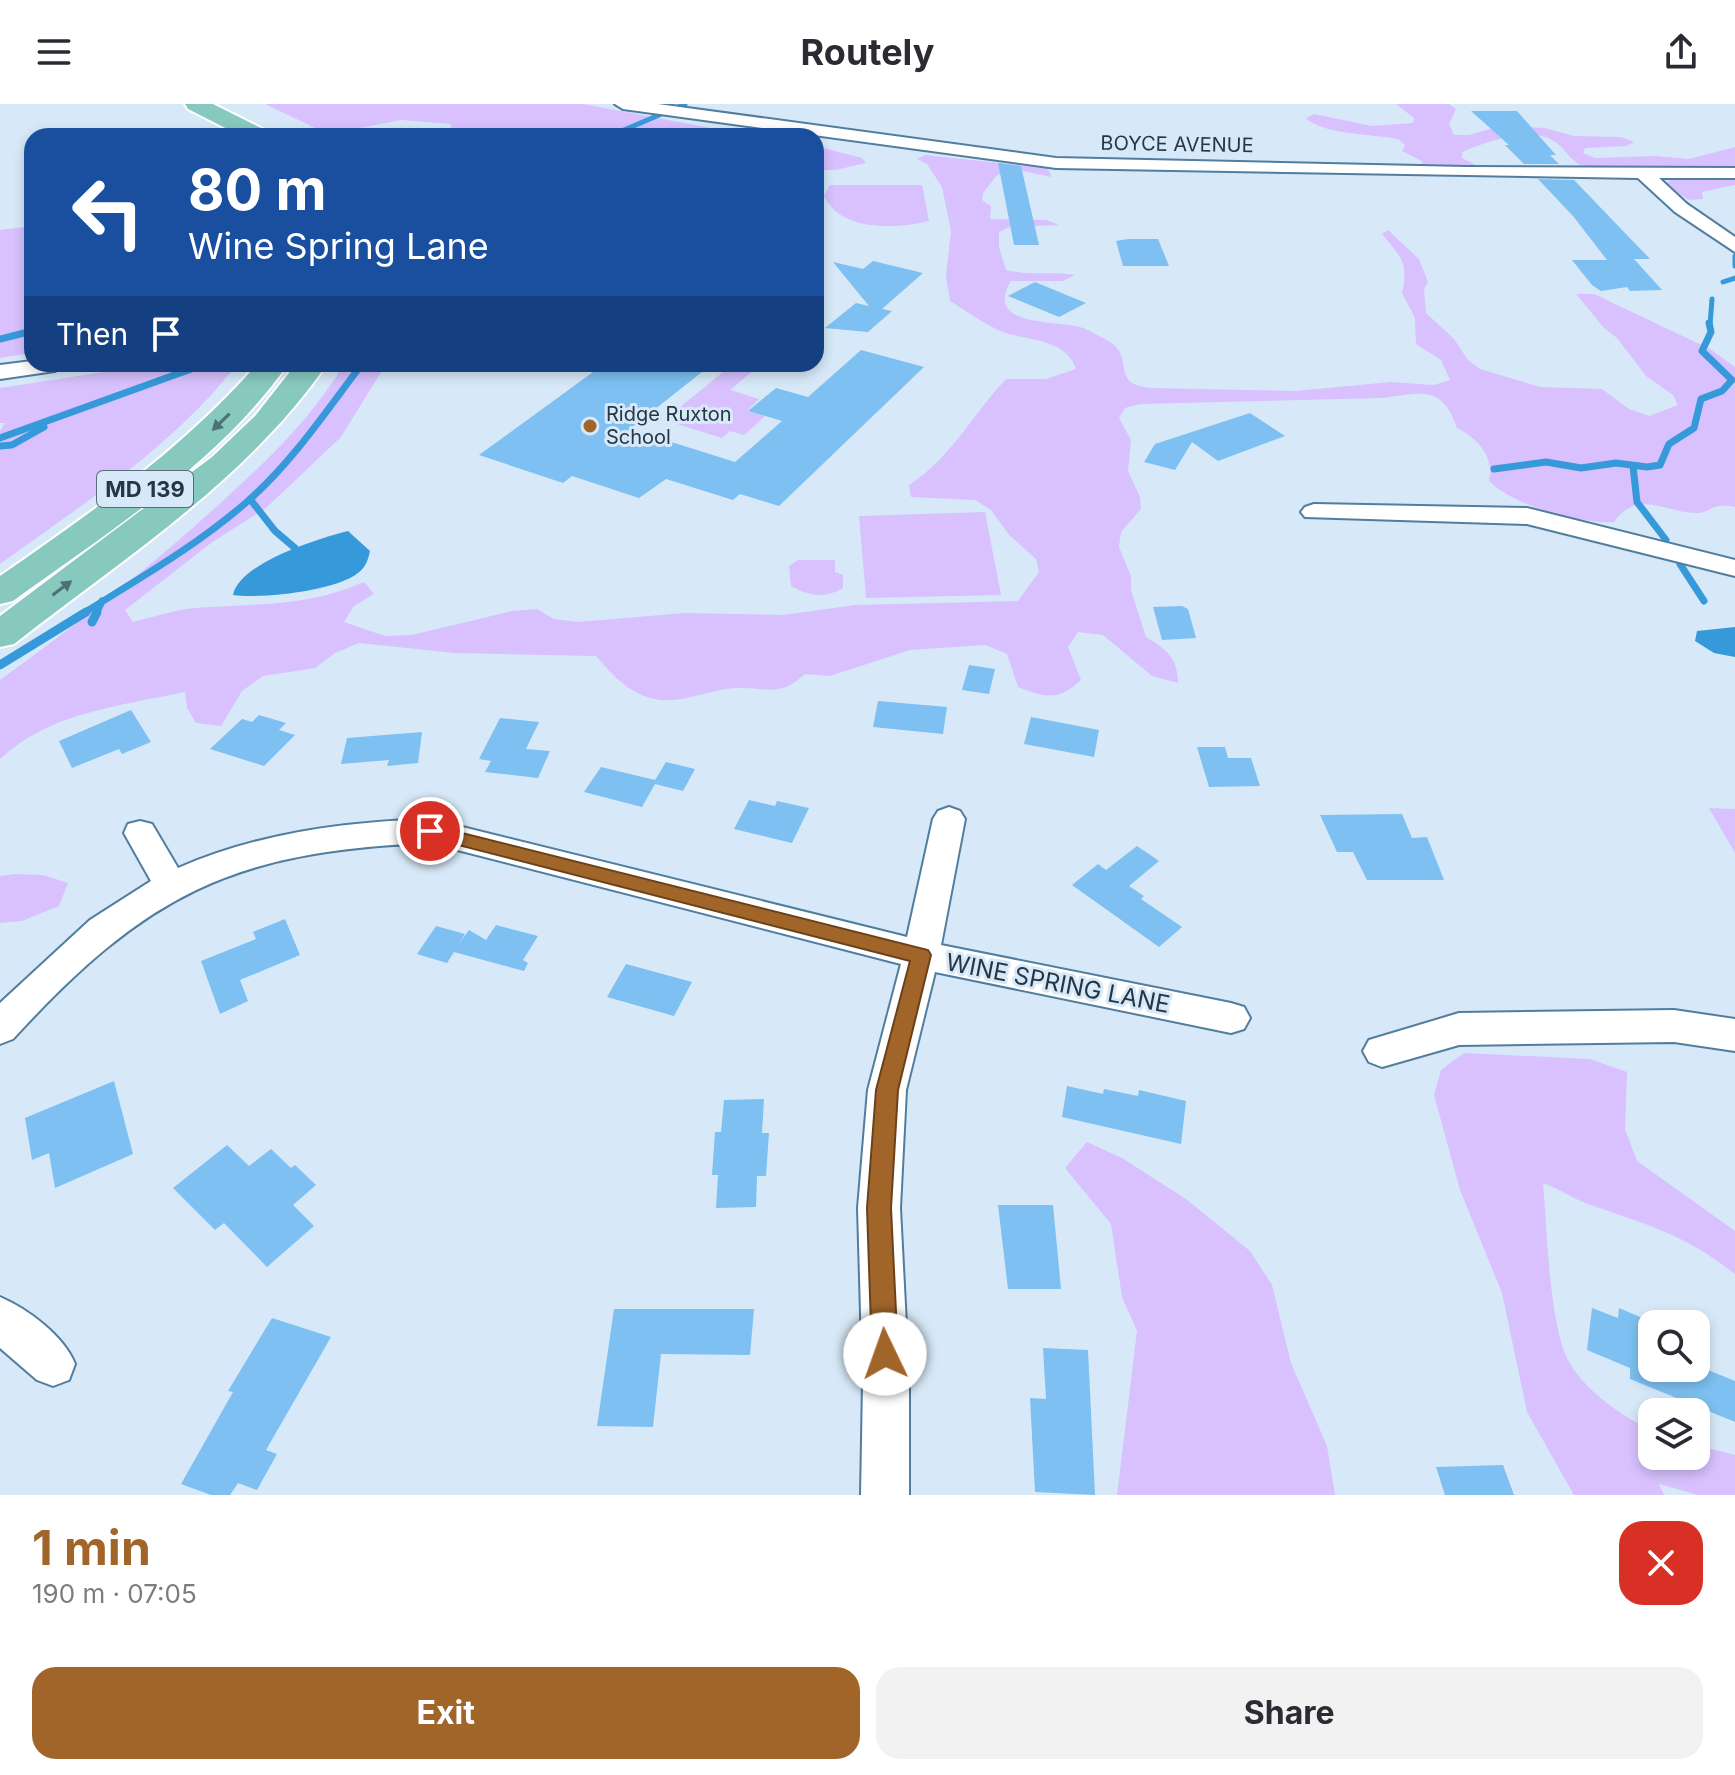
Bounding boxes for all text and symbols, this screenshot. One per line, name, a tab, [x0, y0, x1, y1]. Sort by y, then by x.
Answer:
icon: menu	[32, 30, 76, 74]
text: Routely	[801, 30, 934, 74]
icon: share	[1659, 30, 1703, 74]
street label: BOYCE AVENUE	[1100, 131, 1254, 157]
text: 80 m	[188, 156, 327, 224]
icon: left	[56, 160, 160, 264]
text: Wine Spring Lane	[188, 224, 489, 268]
icon: arrive	[144, 312, 188, 356]
text: Then	[56, 316, 128, 352]
place label: Ridge Ruxton School	[606, 402, 732, 449]
one-way arrow	[212, 413, 231, 431]
marker: Ridge Ruxton School	[581, 417, 599, 435]
road number: MD 139	[97, 471, 193, 507]
one-way arrow	[52, 581, 72, 597]
pin	[396, 797, 464, 865]
icon: arrive	[408, 809, 452, 853]
street label: WINE SPRING LANE	[944, 947, 1172, 1019]
map controls	[1638, 1310, 1710, 1470]
button: search	[1638, 1310, 1710, 1382]
position arrow	[843, 1312, 927, 1396]
button: layers	[1638, 1398, 1710, 1470]
text: 1 min	[32, 1518, 151, 1577]
button: close	[1619, 1521, 1703, 1605]
text: 190 m · 07:05	[32, 1578, 197, 1609]
button: Exit	[32, 1667, 860, 1759]
button: Share	[876, 1667, 1703, 1759]

